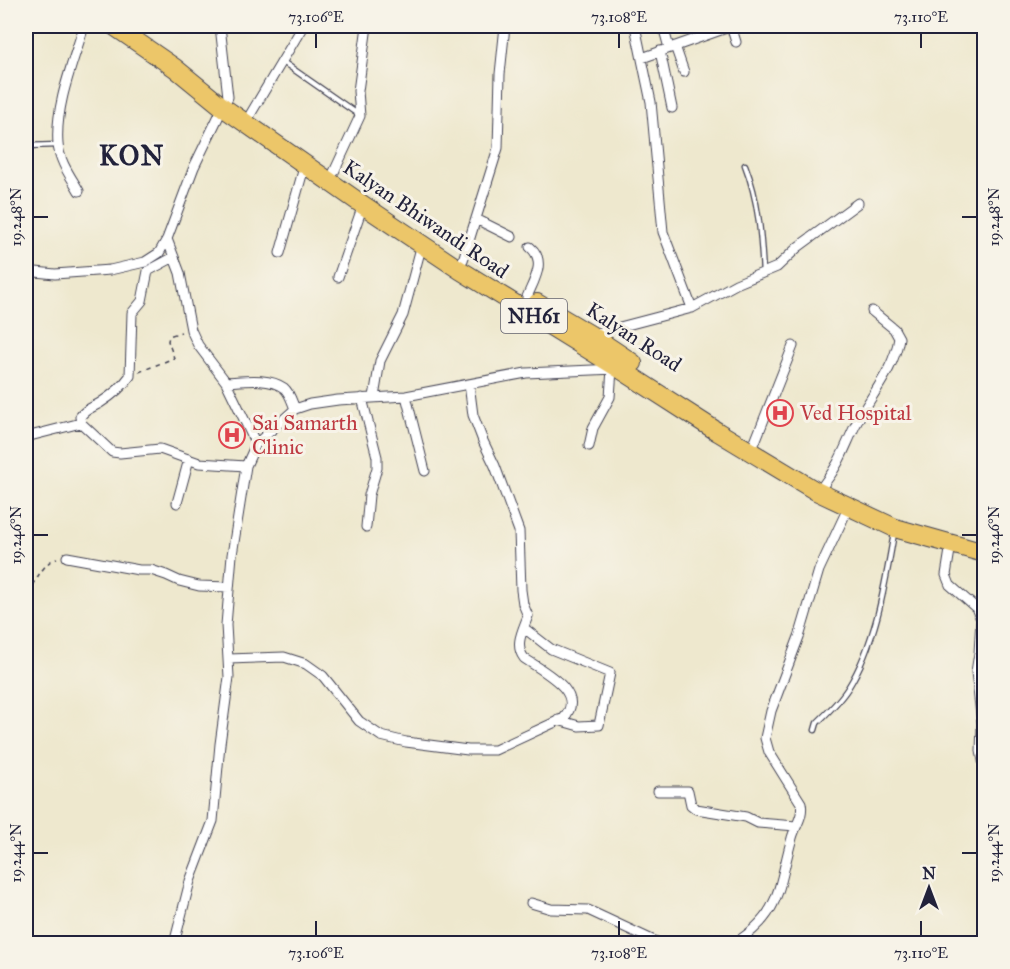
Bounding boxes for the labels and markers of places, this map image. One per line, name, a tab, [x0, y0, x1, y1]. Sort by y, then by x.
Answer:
hospital icon: Ved Hospital	[765, 398, 795, 428]
place label: Ved Hospital	[799, 400, 912, 426]
place label: Sai Samarth Clinic	[252, 410, 358, 460]
hospital icon: Sai Samarth Clinic	[217, 420, 247, 450]

